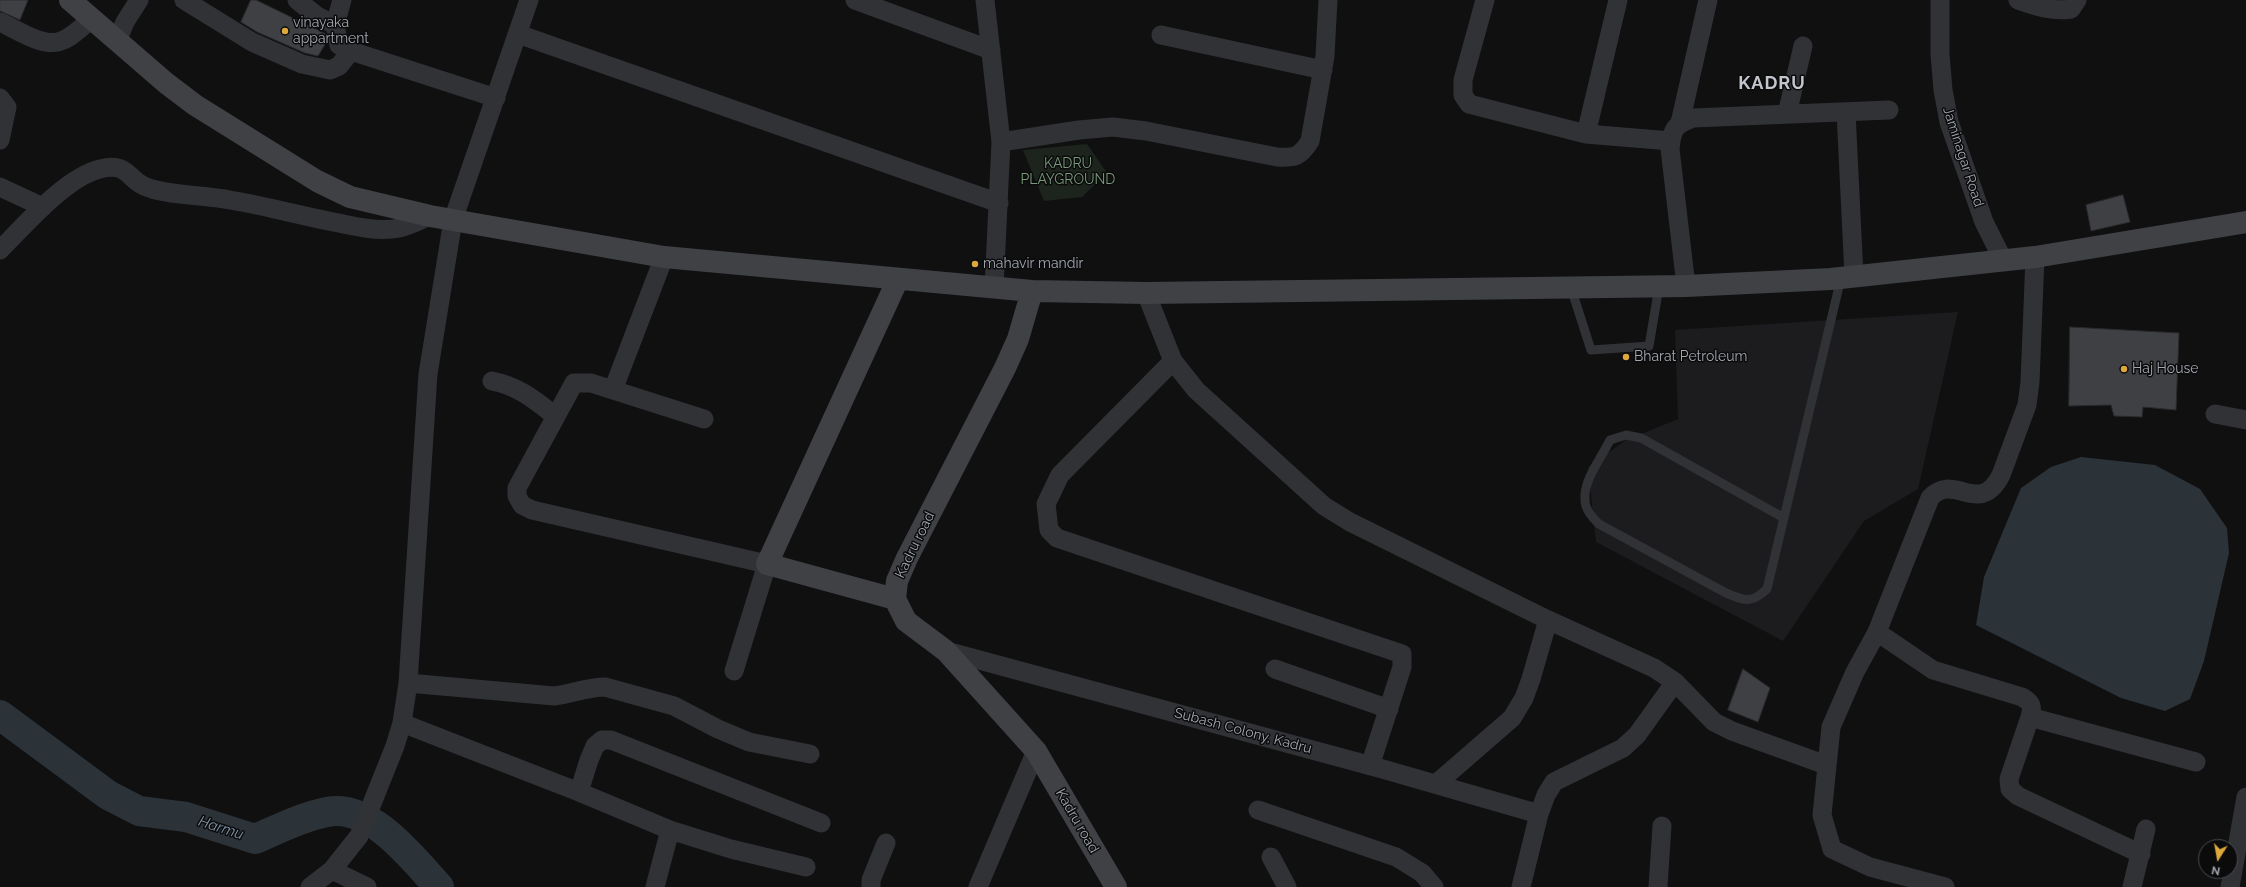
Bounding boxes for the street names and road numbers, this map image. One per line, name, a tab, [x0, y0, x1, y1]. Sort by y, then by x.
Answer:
street label: Jaminagar Road	[1939, 105, 1987, 209]
street label: Kadru road	[892, 509, 938, 581]
street label: Subash Colony, Kadru	[1172, 705, 1314, 757]
street label: Kadru road	[1052, 786, 1102, 856]

